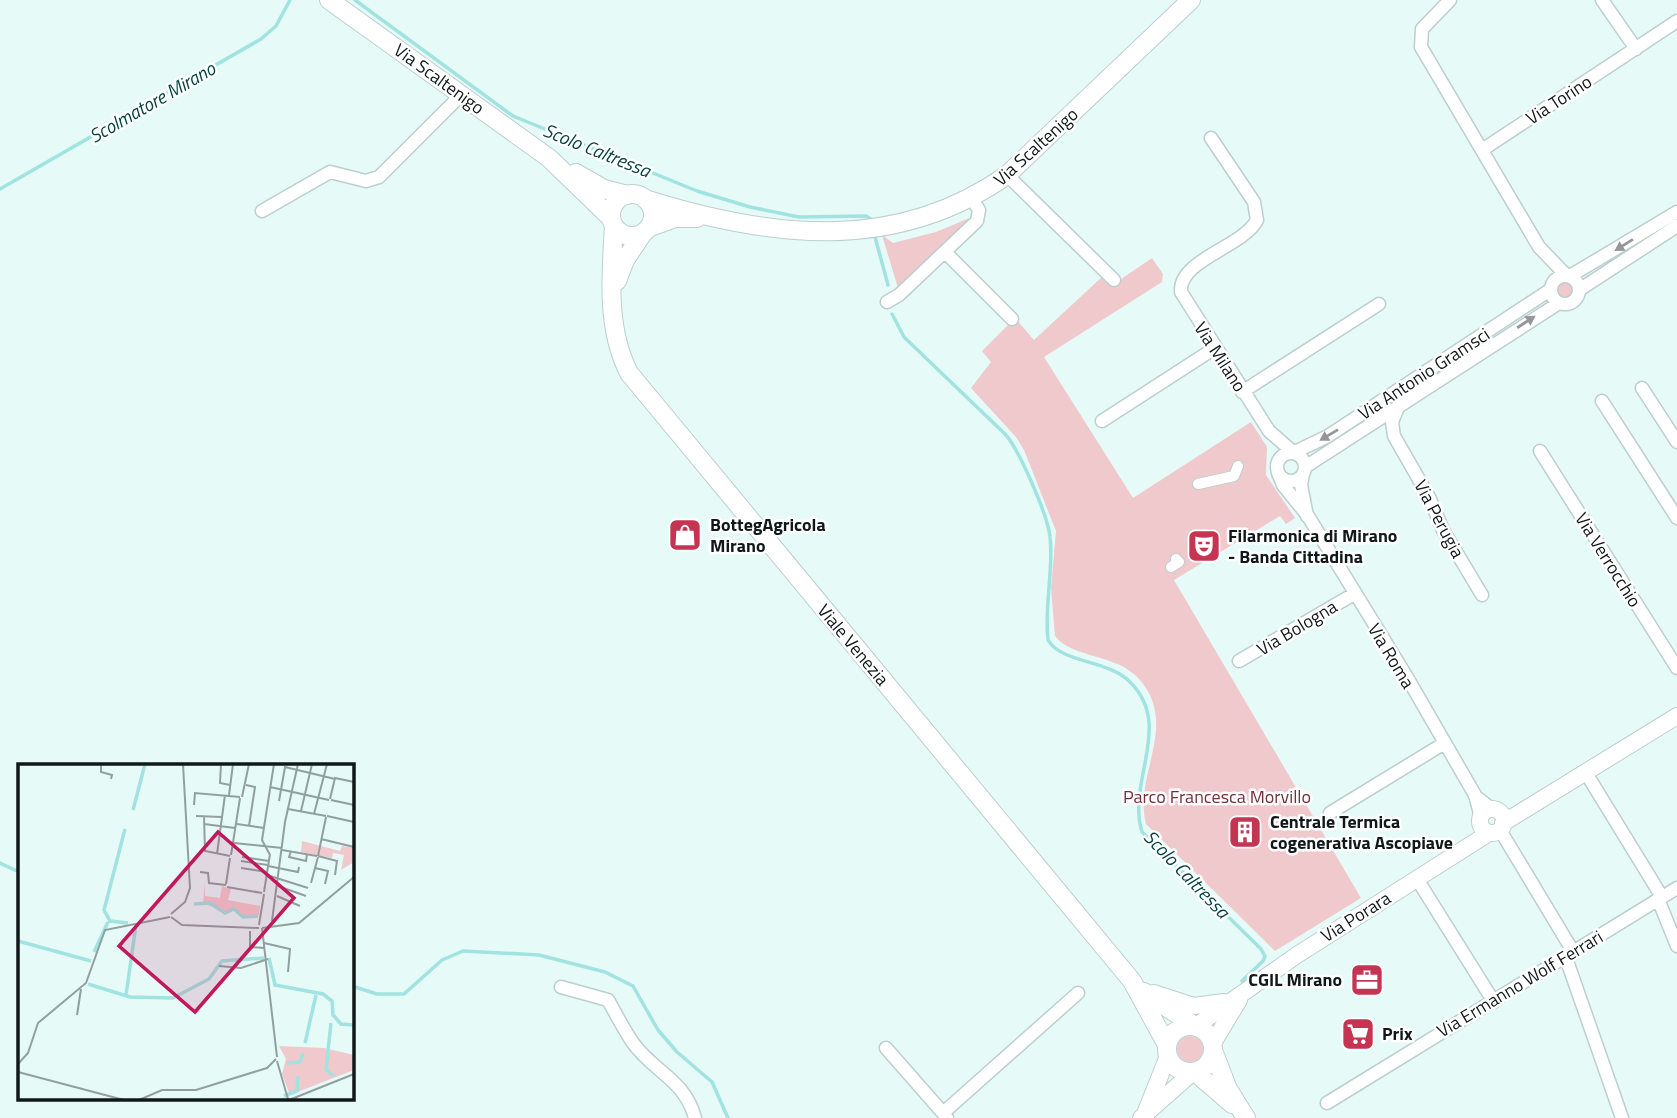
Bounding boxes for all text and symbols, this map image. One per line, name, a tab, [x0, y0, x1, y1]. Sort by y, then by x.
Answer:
street label: Via Scaltenigo	[388, 37, 490, 121]
water label: Scolmatore Mirano	[83, 53, 221, 150]
street label: Via Torino	[1520, 68, 1597, 131]
street label: Via Scaltenigo	[987, 101, 1084, 192]
water label: Scolo Caltressa	[539, 115, 657, 185]
one-way arrow	[1615, 239, 1634, 252]
street label: Via Milano	[1188, 316, 1253, 397]
one-way arrow	[1516, 316, 1536, 329]
street label: Via Antonio Gramsci	[1353, 321, 1495, 426]
one-way arrow	[1320, 429, 1339, 441]
street label: Via Perugia	[1408, 475, 1471, 563]
street label: Via Verrocchio	[1569, 507, 1648, 612]
place label: BottegAgricola Mirano	[710, 511, 826, 559]
shop icon: BottegAgricola Mirano	[666, 516, 704, 554]
place label: Filarmonica di Mirano - Banda Cittadina	[1228, 522, 1397, 570]
theatre icon: Filarmonica di Mirano - Banda Cittadina	[1185, 527, 1223, 565]
street label: Via Bologna	[1251, 593, 1342, 662]
street label: Viale Venezia	[811, 598, 896, 691]
street label: Via Roma	[1361, 618, 1422, 694]
inset map	[18, 764, 354, 1100]
park label: Parco Francesca Morvillo	[1123, 783, 1311, 810]
place label: Centrale Termica cogenerativa Ascopiave	[1270, 808, 1453, 856]
building icon: Centrale Termica cogenerativa Ascopiave	[1226, 813, 1264, 851]
water label: Scolo Caltressa	[1138, 823, 1238, 926]
street label: Via Porara	[1316, 884, 1396, 949]
street label: Via Ermanno Wolf Ferrari	[1432, 923, 1608, 1044]
office icon: CGIL Mirano	[1348, 961, 1386, 999]
place label: CGIL Mirano	[1248, 966, 1342, 993]
supermarket icon: Prix	[1339, 1015, 1377, 1053]
place label: Prix	[1382, 1020, 1413, 1047]

